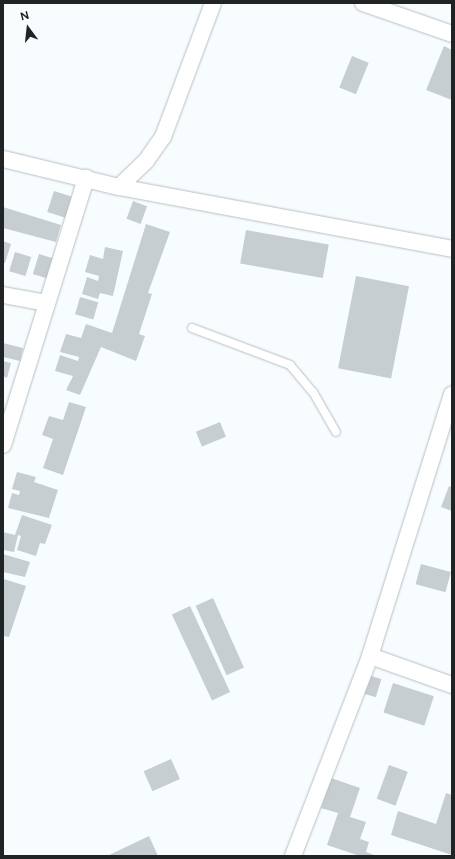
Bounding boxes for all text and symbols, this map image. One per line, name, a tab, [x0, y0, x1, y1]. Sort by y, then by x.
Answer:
north arrow	[8, 8, 48, 48]
text: N	[19, 9, 31, 23]

